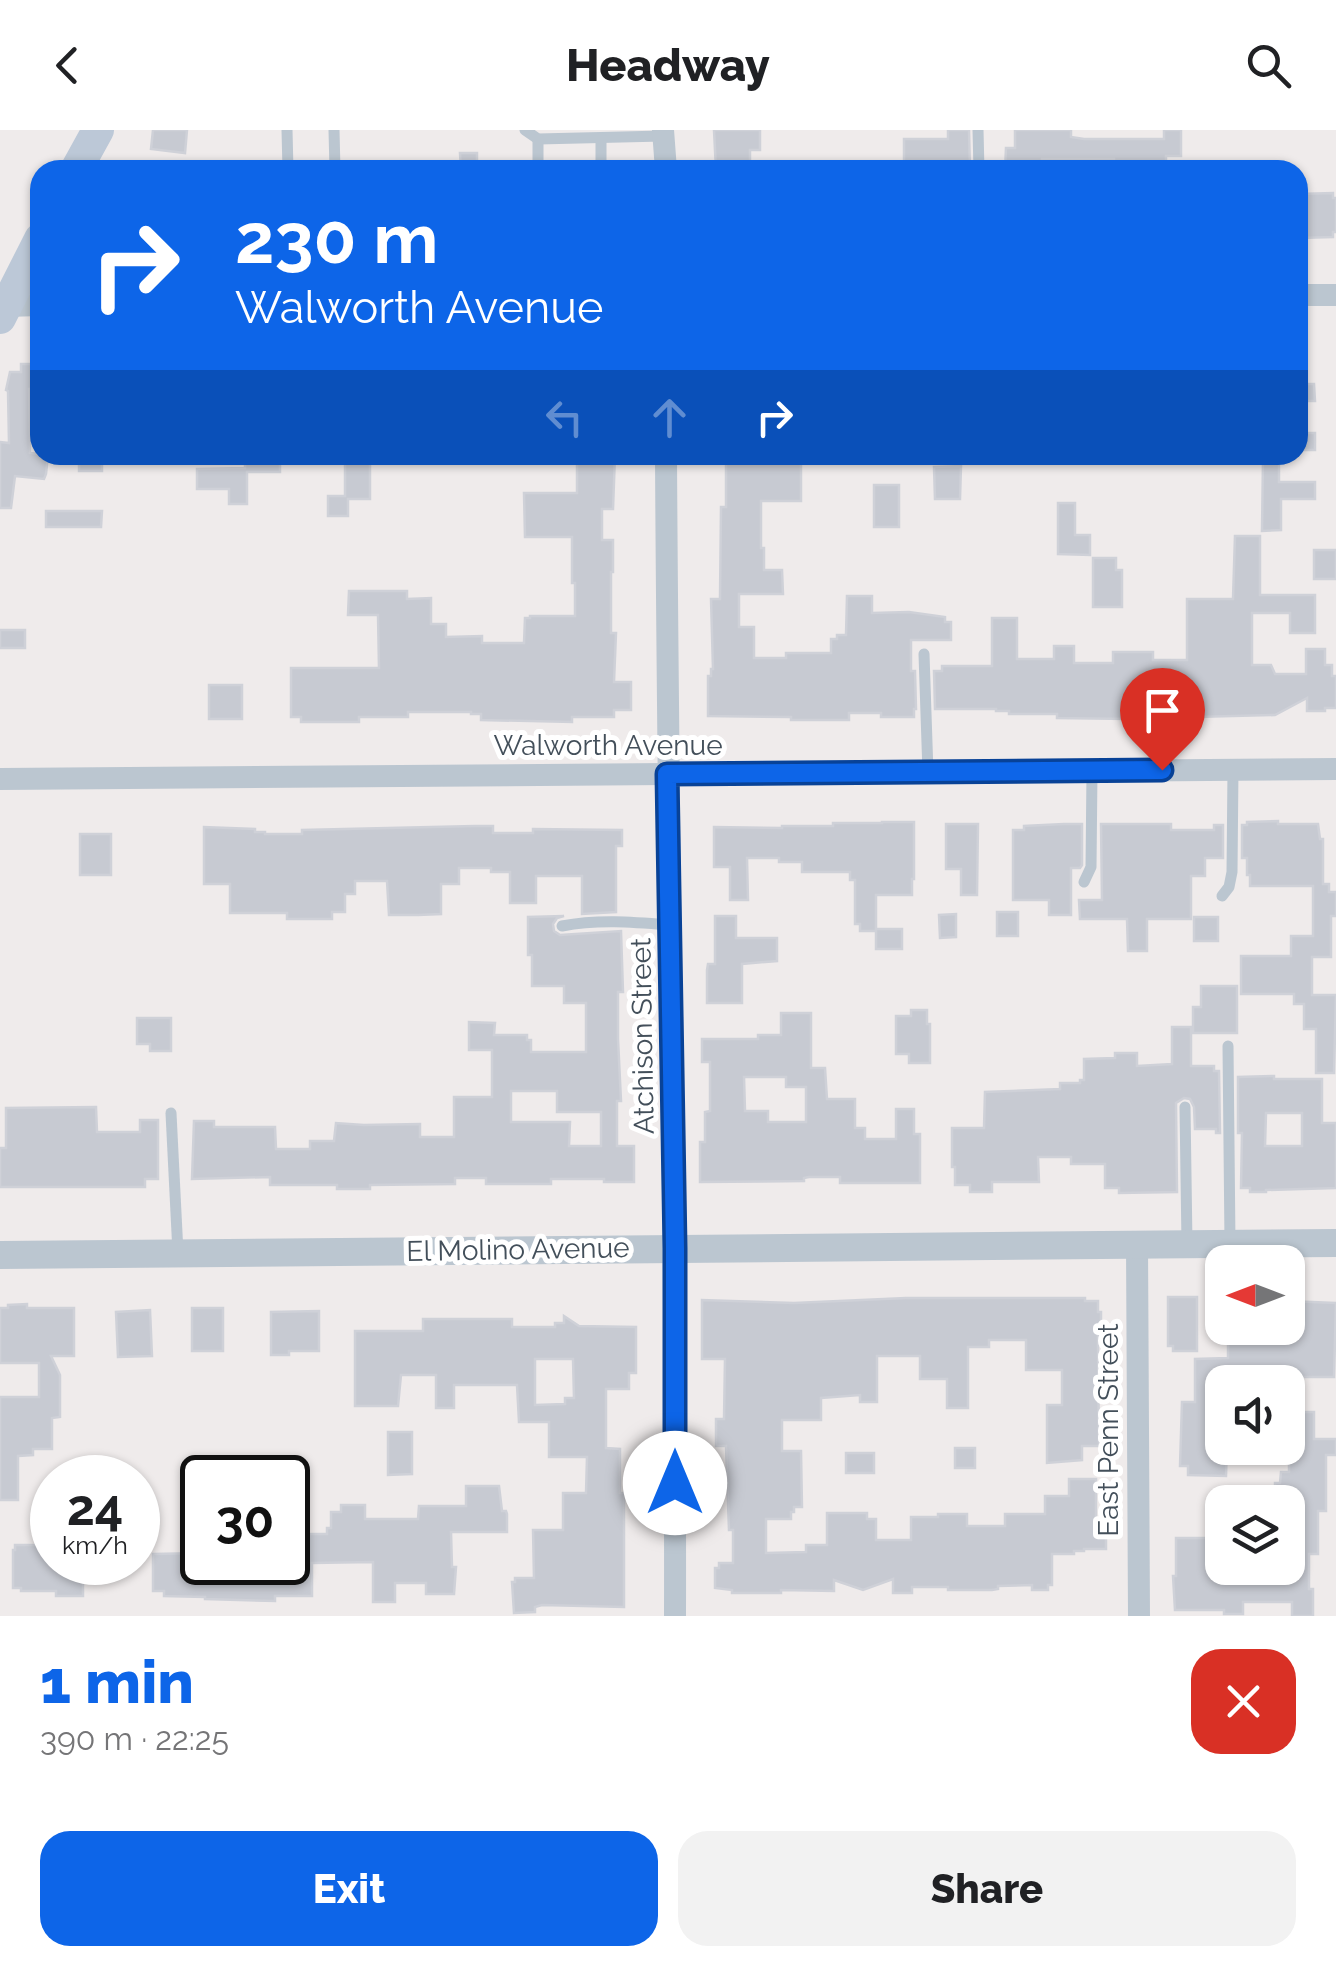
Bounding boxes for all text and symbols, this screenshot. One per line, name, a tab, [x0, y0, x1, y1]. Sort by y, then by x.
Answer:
icon: back	[40, 38, 95, 93]
icon: search	[1241, 38, 1296, 93]
text: Headway	[566, 39, 770, 92]
text: 230 m	[235, 197, 439, 279]
icon: right	[70, 200, 200, 330]
text: Walworth Avenue	[235, 281, 603, 334]
icon: left	[537, 390, 592, 445]
icon: ahead	[642, 390, 697, 445]
icon: right	[747, 390, 802, 445]
pin	[1120, 668, 1205, 771]
icon: arrive	[1135, 683, 1190, 738]
street label: Walworth Avenue	[493, 729, 723, 762]
street label: Atchison Street	[624, 937, 661, 1135]
street label: El Molino Avenue	[406, 1231, 630, 1268]
north arrow	[1205, 1245, 1305, 1345]
map controls	[1205, 1245, 1305, 1585]
street label: East Penn Street	[1092, 1323, 1125, 1537]
button: sound	[1205, 1365, 1305, 1465]
position arrow	[623, 1431, 727, 1535]
speed limit sign: 30	[180, 1455, 310, 1585]
text: 24	[67, 1478, 123, 1537]
button: layers	[1205, 1485, 1305, 1585]
text: km/h	[62, 1530, 128, 1560]
text: 1 min	[40, 1647, 194, 1717]
button: close	[1191, 1649, 1296, 1754]
text: 390 m · 22:25	[40, 1720, 229, 1757]
button: Exit	[40, 1831, 658, 1946]
button: Share	[678, 1831, 1296, 1946]

